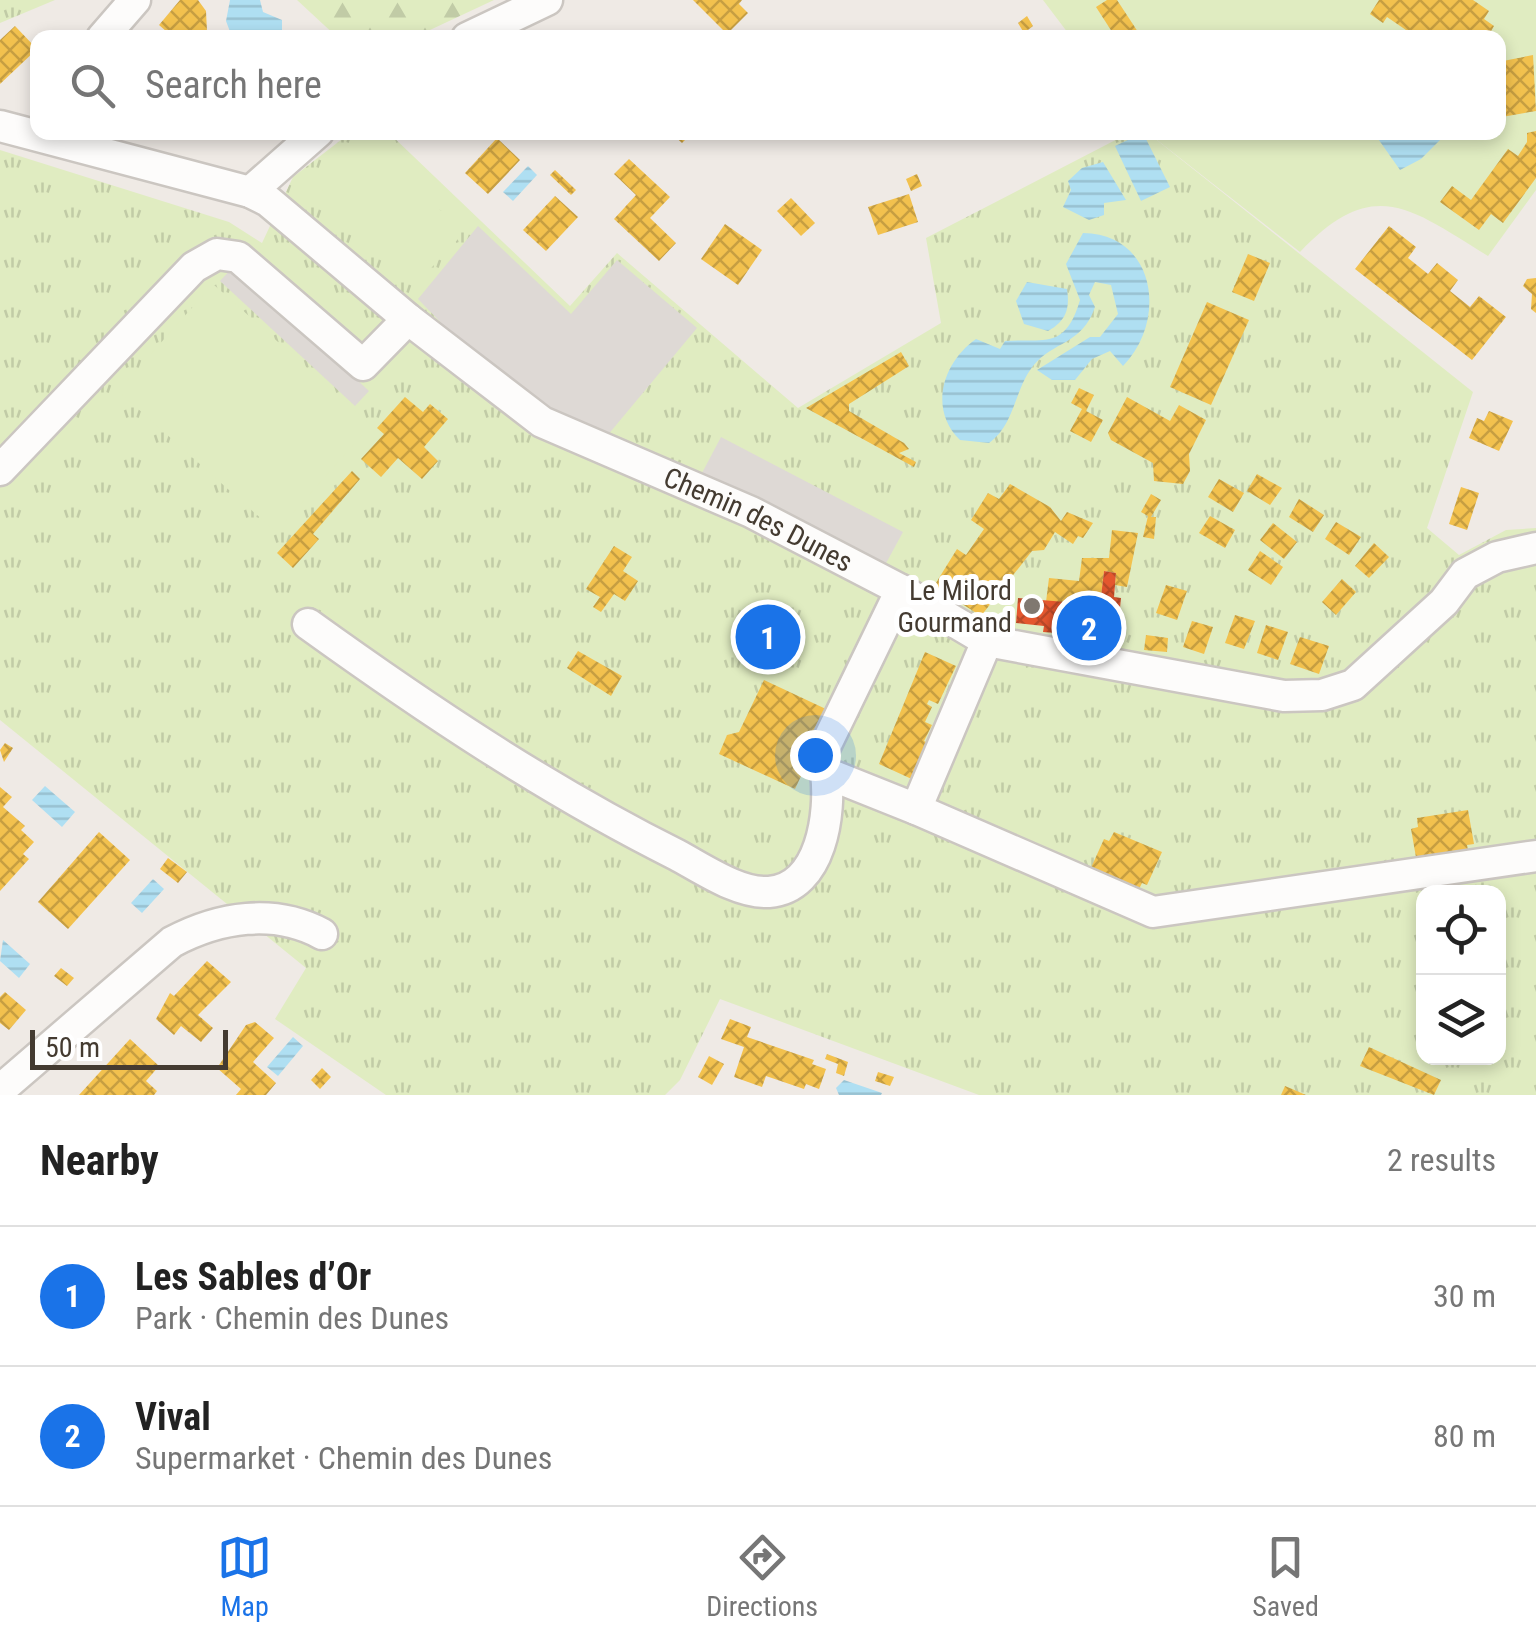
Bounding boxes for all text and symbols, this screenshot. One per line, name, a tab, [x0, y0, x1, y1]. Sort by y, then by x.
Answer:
search box	[30, 30, 1506, 140]
icon: search	[65, 58, 120, 113]
text: Search here	[145, 63, 322, 107]
street label: Chemin des Dunes	[659, 460, 858, 578]
place label: Le Milord Gourmand	[897, 574, 1012, 639]
pin: 2	[1056, 590, 1122, 666]
marker: Le Milord Gourmand	[1021, 595, 1043, 617]
pin: 1	[736, 600, 800, 674]
your location	[790, 730, 841, 781]
map controls	[1416, 885, 1506, 1065]
button: locate	[1416, 885, 1506, 975]
button: layers	[1416, 975, 1506, 1065]
scale bar	[30, 1025, 228, 1070]
text: 50 m	[45, 1031, 100, 1064]
text: Nearby	[40, 1136, 159, 1185]
text: 2 results	[1387, 1141, 1496, 1179]
text: Les Sables d’Or	[135, 1255, 371, 1299]
text: 1	[64, 1277, 81, 1315]
text: 30 m	[1433, 1277, 1496, 1315]
text: Park · Chemin des Dunes	[135, 1299, 449, 1337]
text: Vival	[135, 1395, 211, 1439]
text: 2	[64, 1417, 81, 1455]
text: 80 m	[1433, 1417, 1496, 1455]
text: Supermarket · Chemin des Dunes	[135, 1439, 552, 1477]
tab: Map	[217, 1530, 272, 1623]
tab: Directions	[706, 1530, 818, 1623]
tab: Saved	[1252, 1530, 1319, 1623]

